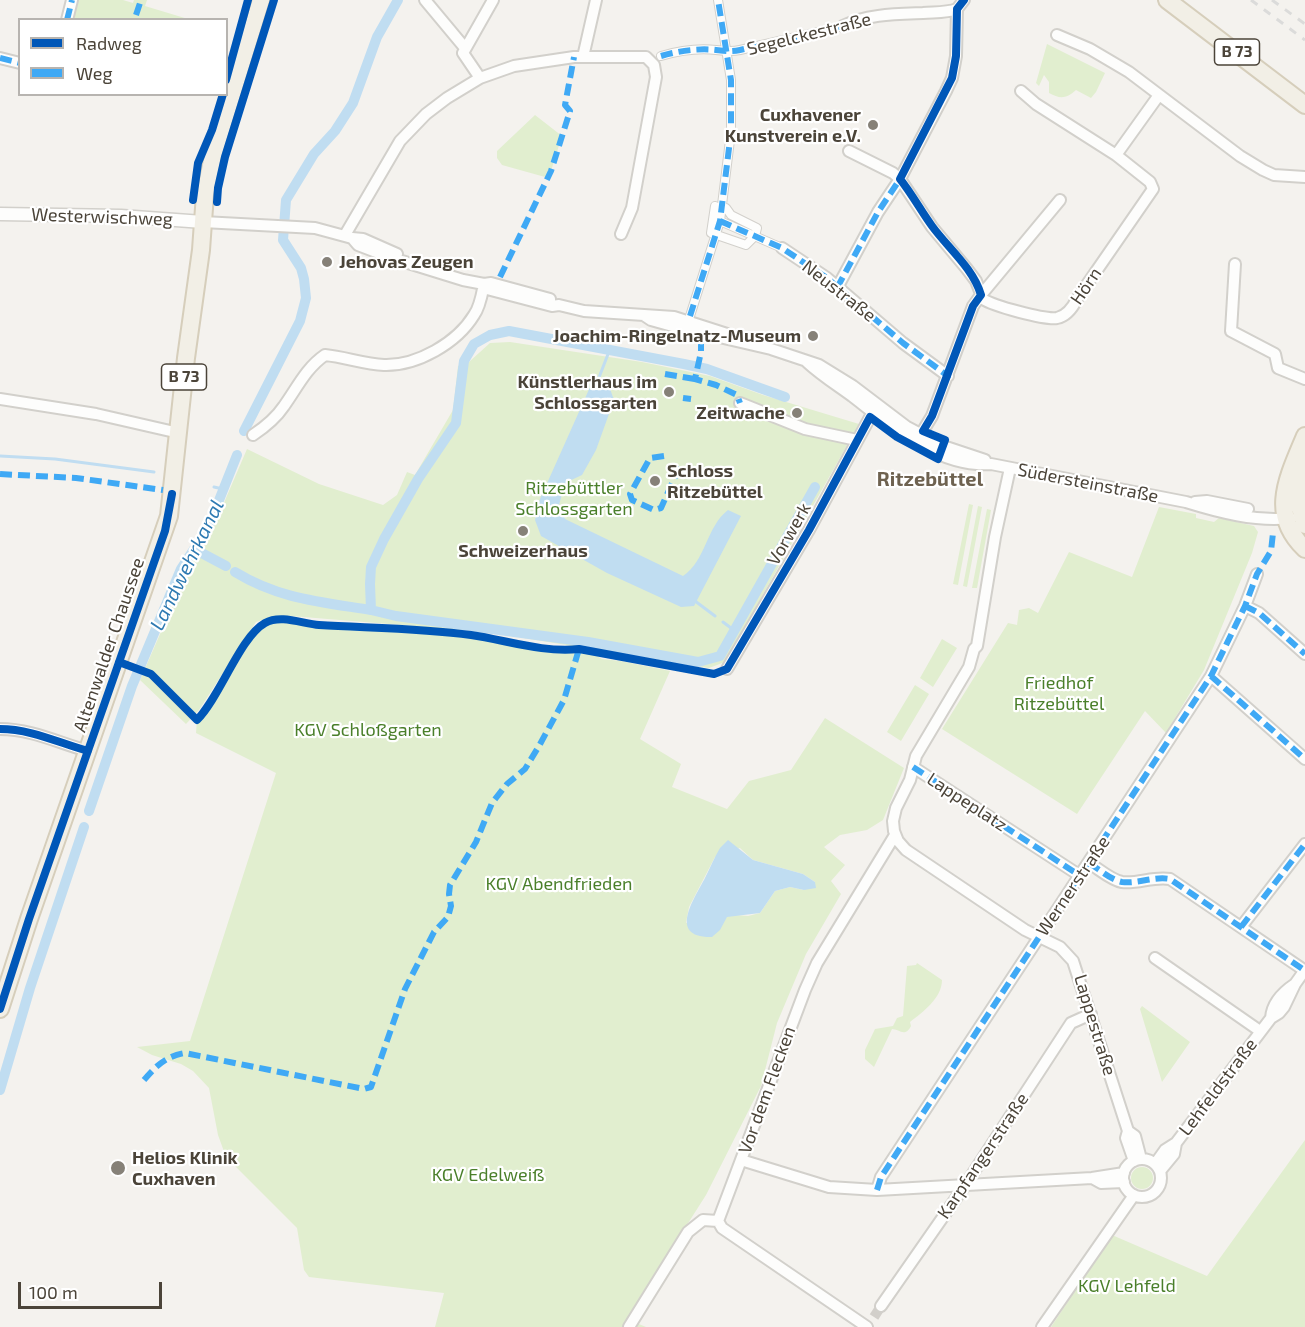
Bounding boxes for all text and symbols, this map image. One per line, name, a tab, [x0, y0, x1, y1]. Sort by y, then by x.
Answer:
street label: Segelckestraße	[745, 8, 873, 60]
legend	[18, 18, 228, 96]
text: Radweg	[76, 32, 142, 54]
road number: B 73	[1214, 39, 1260, 65]
text: Weg	[76, 62, 112, 84]
place label: Cuxhavener Kunstverein e.V.	[725, 104, 861, 146]
marker: Cuxhavener Kunstverein e.V.	[866, 118, 880, 132]
street label: Westerwischweg	[31, 204, 173, 230]
place label: Jehovas Zeugen	[339, 251, 474, 273]
marker: Jehovas Zeugen	[320, 255, 334, 269]
street label: Neustraße	[798, 256, 880, 326]
street label: Hörn	[1066, 263, 1106, 309]
place label: Joachim-Ringelnatz-Museum	[553, 325, 801, 347]
marker: Joachim-Ringelnatz-Museum	[806, 329, 820, 343]
road number: B 73	[162, 364, 207, 390]
place label: Künstlerhaus im Schlossgarten	[517, 371, 657, 413]
marker: Künstlerhaus im Schlossgarten	[662, 385, 676, 399]
place label: Zeitwache	[696, 402, 785, 424]
marker: Zeitwache	[790, 406, 804, 420]
street label: Südersteinstraße	[1016, 459, 1160, 507]
place label: Schloss Ritzebüttel	[667, 460, 763, 502]
district label: Ritzebüttel	[877, 467, 983, 491]
marker: Schloss Ritzebüttel	[648, 474, 662, 488]
park label: Ritzebüttler Schlossgarten	[515, 477, 633, 520]
water label: Landwehrkanal	[145, 496, 229, 634]
street label: Vorwerk	[763, 499, 815, 569]
marker: Schweizerhaus	[516, 524, 530, 538]
place label: Schweizerhaus	[458, 540, 588, 562]
street label: Altenwalder Chaussee	[69, 555, 149, 735]
park label: Friedhof Ritzebüttel	[1014, 672, 1104, 714]
park label: KGV Schloßgarten	[294, 719, 442, 741]
street label: Lappeplatz	[923, 768, 1011, 836]
street label: Wernerstraße	[1032, 832, 1114, 940]
park label: KGV Abendfrieden	[485, 873, 633, 895]
street label: Lappestraße	[1069, 972, 1121, 1078]
street label: Vor dem Flecken	[734, 1023, 800, 1157]
street label: Lehfeldstraße	[1174, 1034, 1262, 1140]
street label: Karpfangerstraße	[933, 1089, 1033, 1223]
place label: Helios Klinik Cuxhaven	[132, 1147, 238, 1190]
marker: Helios Klinik Cuxhaven	[109, 1159, 127, 1177]
park label: KGV Edelweiß	[432, 1164, 544, 1186]
scale bar	[21, 1270, 165, 1308]
park label: KGV Lehfeld	[1078, 1275, 1176, 1297]
text: 100 m	[29, 1281, 78, 1303]

